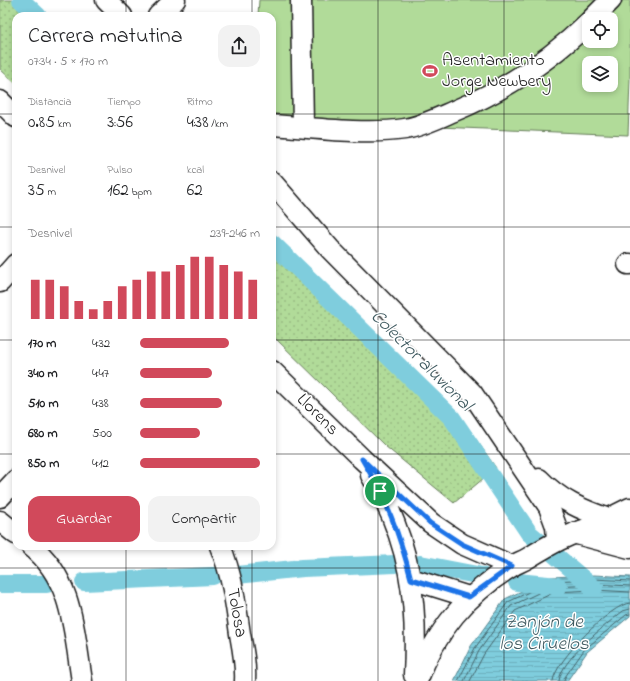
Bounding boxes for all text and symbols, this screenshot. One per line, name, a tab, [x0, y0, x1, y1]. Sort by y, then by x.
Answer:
map controls	[582, 12, 618, 92]
button: locate	[582, 12, 618, 48]
text: Carrera matutina	[28, 21, 183, 53]
button: share	[218, 25, 260, 67]
place label: Asentamiento Jorge Newbery	[442, 48, 551, 96]
text: 07:34 · 5 × 170 m	[28, 52, 108, 71]
button: layers	[582, 56, 618, 92]
sports icon: Asentamiento Jorge Newbery	[421, 62, 439, 80]
text: Distancia	[28, 94, 72, 110]
text: Tiempo	[107, 94, 141, 110]
text: Ritmo	[187, 94, 213, 110]
text: 0.85	[28, 110, 55, 135]
text: 3:56	[107, 110, 133, 135]
text: 4:38	[187, 110, 209, 135]
text: km	[55, 116, 71, 132]
text: /km	[209, 116, 228, 132]
text: Desnivel	[28, 162, 65, 178]
text: Pulso	[107, 162, 132, 178]
text: kcal	[187, 162, 204, 178]
text: 35	[28, 178, 45, 203]
text: 162	[107, 178, 129, 203]
text: 62	[187, 178, 203, 203]
text: m	[45, 184, 56, 200]
text: bpm	[129, 184, 152, 200]
text: Desnivel	[28, 224, 72, 243]
text: 239–246 m	[210, 224, 260, 243]
water label: Colector aluvional	[364, 304, 480, 420]
text: 170 m	[28, 334, 56, 353]
text: 4:32	[92, 334, 110, 353]
text: 340 m	[28, 364, 58, 383]
text: 4:47	[92, 364, 109, 383]
street label: Llorens	[290, 388, 344, 442]
text: 510 m	[28, 394, 59, 413]
text: 4:38	[92, 394, 109, 413]
text: 680 m	[28, 424, 58, 443]
text: 5:00	[92, 424, 112, 443]
text: 850 m	[28, 454, 59, 473]
text: 4:12	[92, 454, 109, 473]
pin	[363, 474, 397, 508]
icon: arrive	[369, 480, 391, 502]
button: Guardar	[28, 496, 140, 542]
button: Compartir	[148, 496, 260, 542]
street label: Tolosa	[219, 586, 253, 640]
water label: Zanjón de los Ciruelos	[499, 609, 589, 658]

